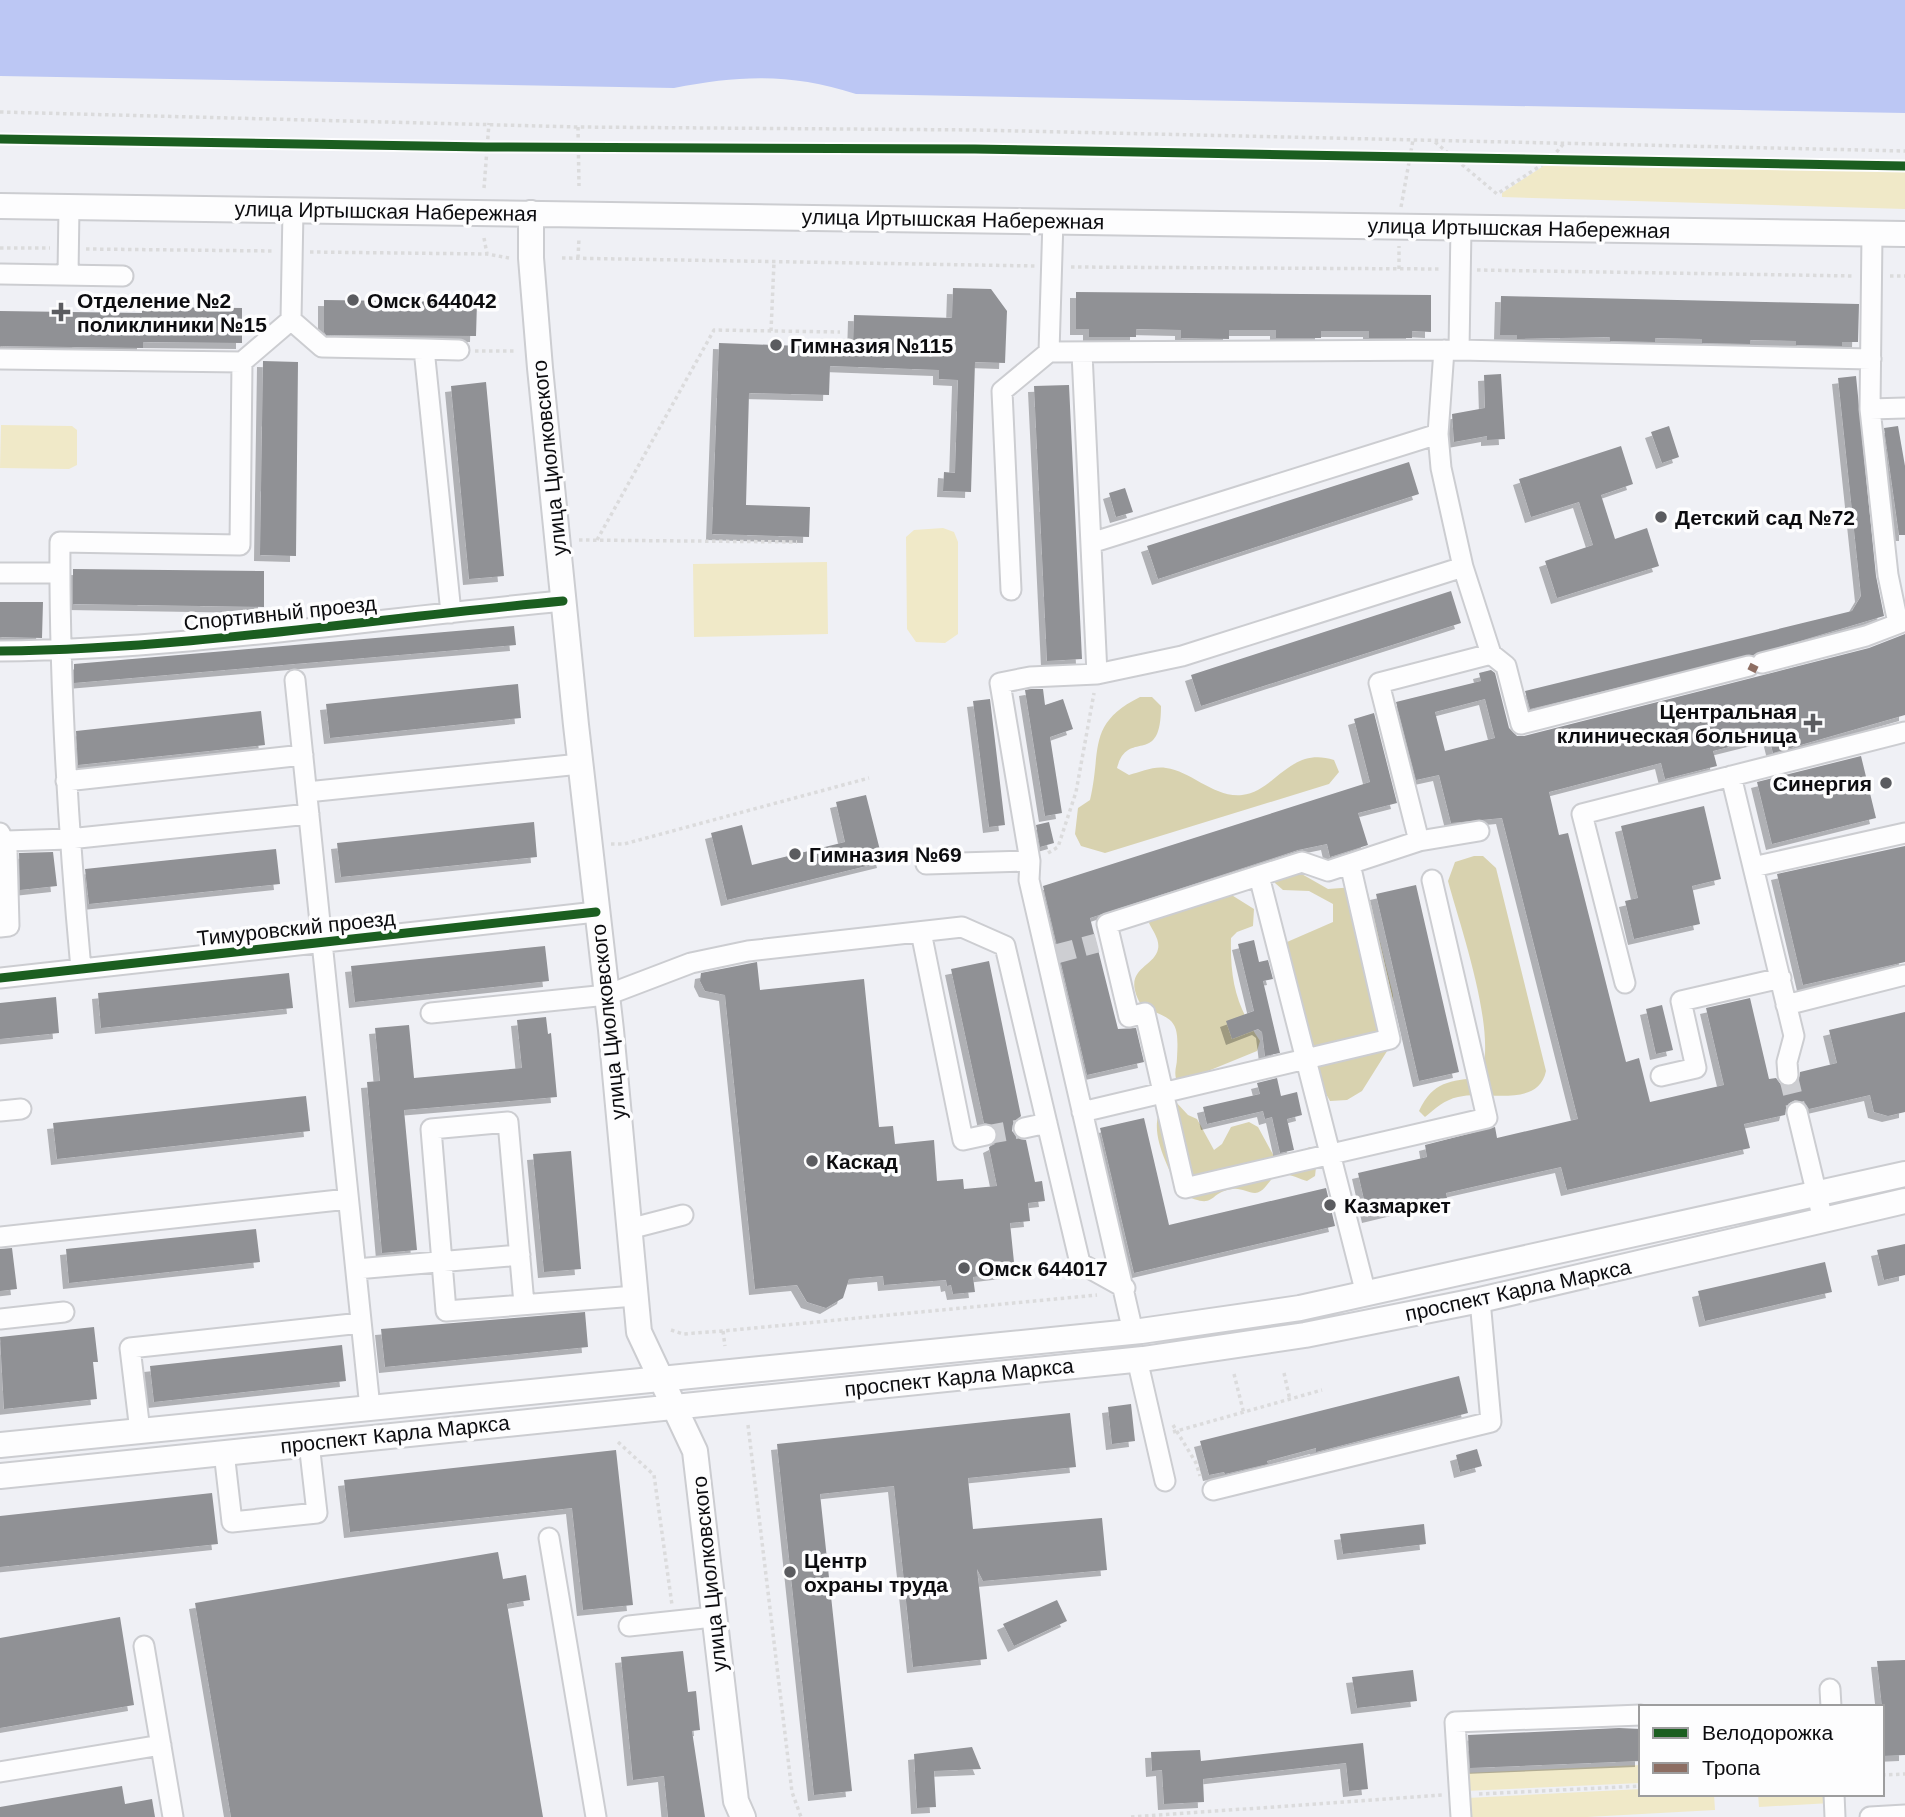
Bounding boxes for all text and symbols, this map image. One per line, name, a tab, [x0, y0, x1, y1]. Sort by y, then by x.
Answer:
street label: улица Иртышская Набережная	[235, 197, 537, 225]
street label: улица Иртышская Набережная	[802, 205, 1104, 233]
street label: улица Иртышская Набережная	[1368, 214, 1670, 242]
place label: Отделение №2 поликлиники №15	[77, 289, 267, 336]
place label: Омск 644042	[367, 289, 497, 312]
marker: Омск 644042	[345, 292, 361, 308]
marker: Отделение №2 поликлиники №15	[51, 302, 71, 322]
place label: Гимназия №115	[790, 334, 953, 357]
marker: Гимназия №115	[768, 337, 784, 353]
street label: улица Циолковского	[527, 359, 571, 557]
place label: Детский сад №72	[1675, 506, 1855, 529]
marker: Детский сад №72	[1653, 509, 1669, 525]
street label: Спортивный проезд	[183, 591, 377, 635]
place label: Центральная клиническая больница	[1557, 700, 1797, 747]
marker: Центральная клиническая больница	[1803, 713, 1823, 733]
place label: Синергия	[1773, 772, 1872, 795]
marker: Синергия	[1878, 775, 1894, 791]
place label: Гимназия №69	[809, 843, 962, 866]
marker: Гимназия №69	[787, 846, 803, 862]
street label: Тимуровский проезд	[196, 906, 396, 950]
street label: улица Циолковского	[586, 923, 630, 1121]
place label: Каскад	[826, 1150, 898, 1173]
marker: Каскад	[804, 1153, 820, 1169]
place label: Казмаркет	[1344, 1194, 1451, 1217]
marker: Казмаркет	[1322, 1197, 1338, 1213]
street label: проспект Карла Маркса	[1403, 1255, 1633, 1325]
place label: Омск 644017	[978, 1257, 1108, 1280]
marker: Омск 644017	[956, 1260, 972, 1276]
street label: проспект Карла Маркса	[843, 1353, 1075, 1400]
street label: проспект Карла Маркса	[279, 1410, 511, 1457]
street label: улица Циолковского	[687, 1475, 731, 1673]
place label: Центр охраны труда	[804, 1549, 948, 1596]
marker: Центр охраны труда	[782, 1564, 798, 1580]
legend	[1639, 1705, 1884, 1796]
text: Велодорожка	[1702, 1721, 1833, 1744]
text: Тропа	[1702, 1756, 1760, 1779]

